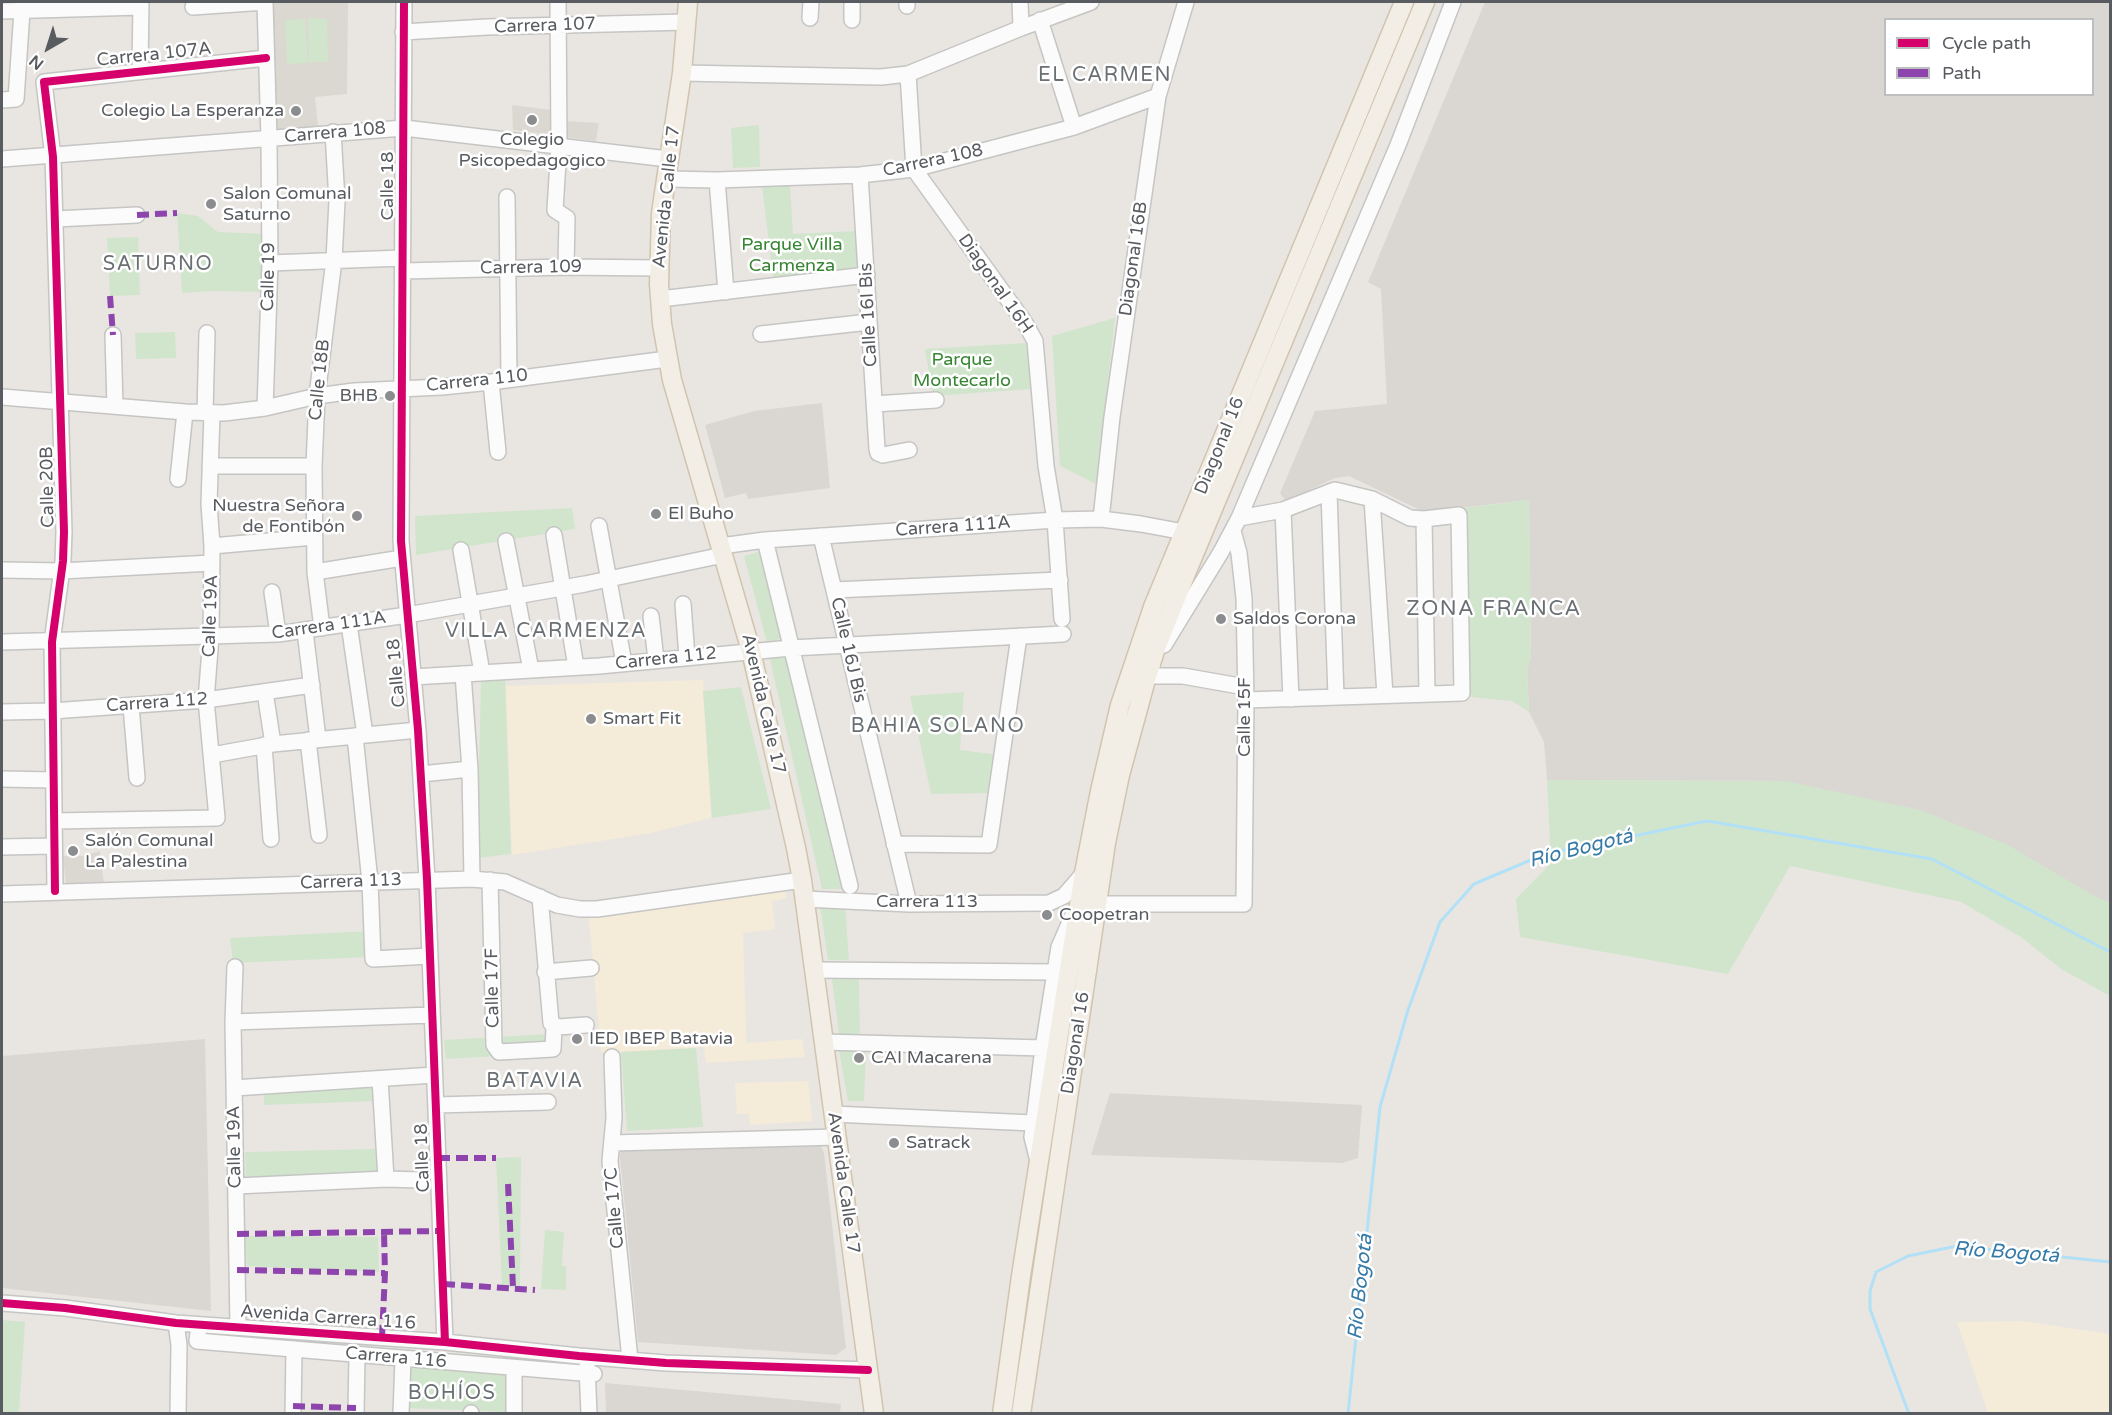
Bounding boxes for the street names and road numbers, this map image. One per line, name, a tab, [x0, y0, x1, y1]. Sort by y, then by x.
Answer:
street label: Carrera 107	[494, 13, 596, 39]
street label: Carrera 107A	[96, 38, 212, 72]
street label: Carrera 108	[283, 118, 387, 148]
street label: Avenida Calle 17	[649, 125, 685, 269]
street label: Carrera 108	[881, 140, 985, 182]
street label: Calle 18	[377, 151, 399, 221]
street label: Diagonal 16B	[1115, 200, 1153, 318]
street label: Diagonal 16H	[953, 230, 1037, 338]
street label: Calle 19	[258, 242, 280, 312]
street label: Carrera 109	[480, 256, 582, 280]
street label: Calle 16I Bis	[855, 262, 883, 368]
street label: Calle 18B	[305, 338, 335, 422]
street label: Carrera 110	[425, 365, 529, 397]
street label: Diagonal 16	[1191, 394, 1249, 498]
street label: Calle 20B	[36, 446, 60, 528]
street label: Carrera 111A	[895, 512, 1011, 542]
street label: Calle 19A	[199, 574, 223, 658]
street label: Calle 16J Bis	[825, 595, 871, 705]
street label: Carrera 111A	[270, 607, 388, 645]
street label: Avenida Calle 17	[736, 632, 790, 776]
street label: Calle 18	[383, 638, 411, 708]
street label: Carrera 112	[614, 643, 718, 675]
street label: Calle 15F	[1234, 677, 1256, 757]
street label: Carrera 112	[105, 689, 209, 717]
street label: Carrera 113	[300, 869, 402, 895]
street label: Carrera 113	[876, 891, 978, 913]
street label: Calle 17F	[482, 948, 504, 1028]
street label: Diagonal 16	[1057, 990, 1095, 1096]
street label: Calle 19A	[223, 1106, 247, 1188]
street label: Avenida Calle 17	[822, 1111, 864, 1255]
street label: Calle 18	[411, 1123, 435, 1193]
street label: Calle 17C	[601, 1166, 629, 1250]
street label: Avenida Carrera 116	[240, 1301, 416, 1335]
street label: Carrera 116	[344, 1343, 448, 1373]

